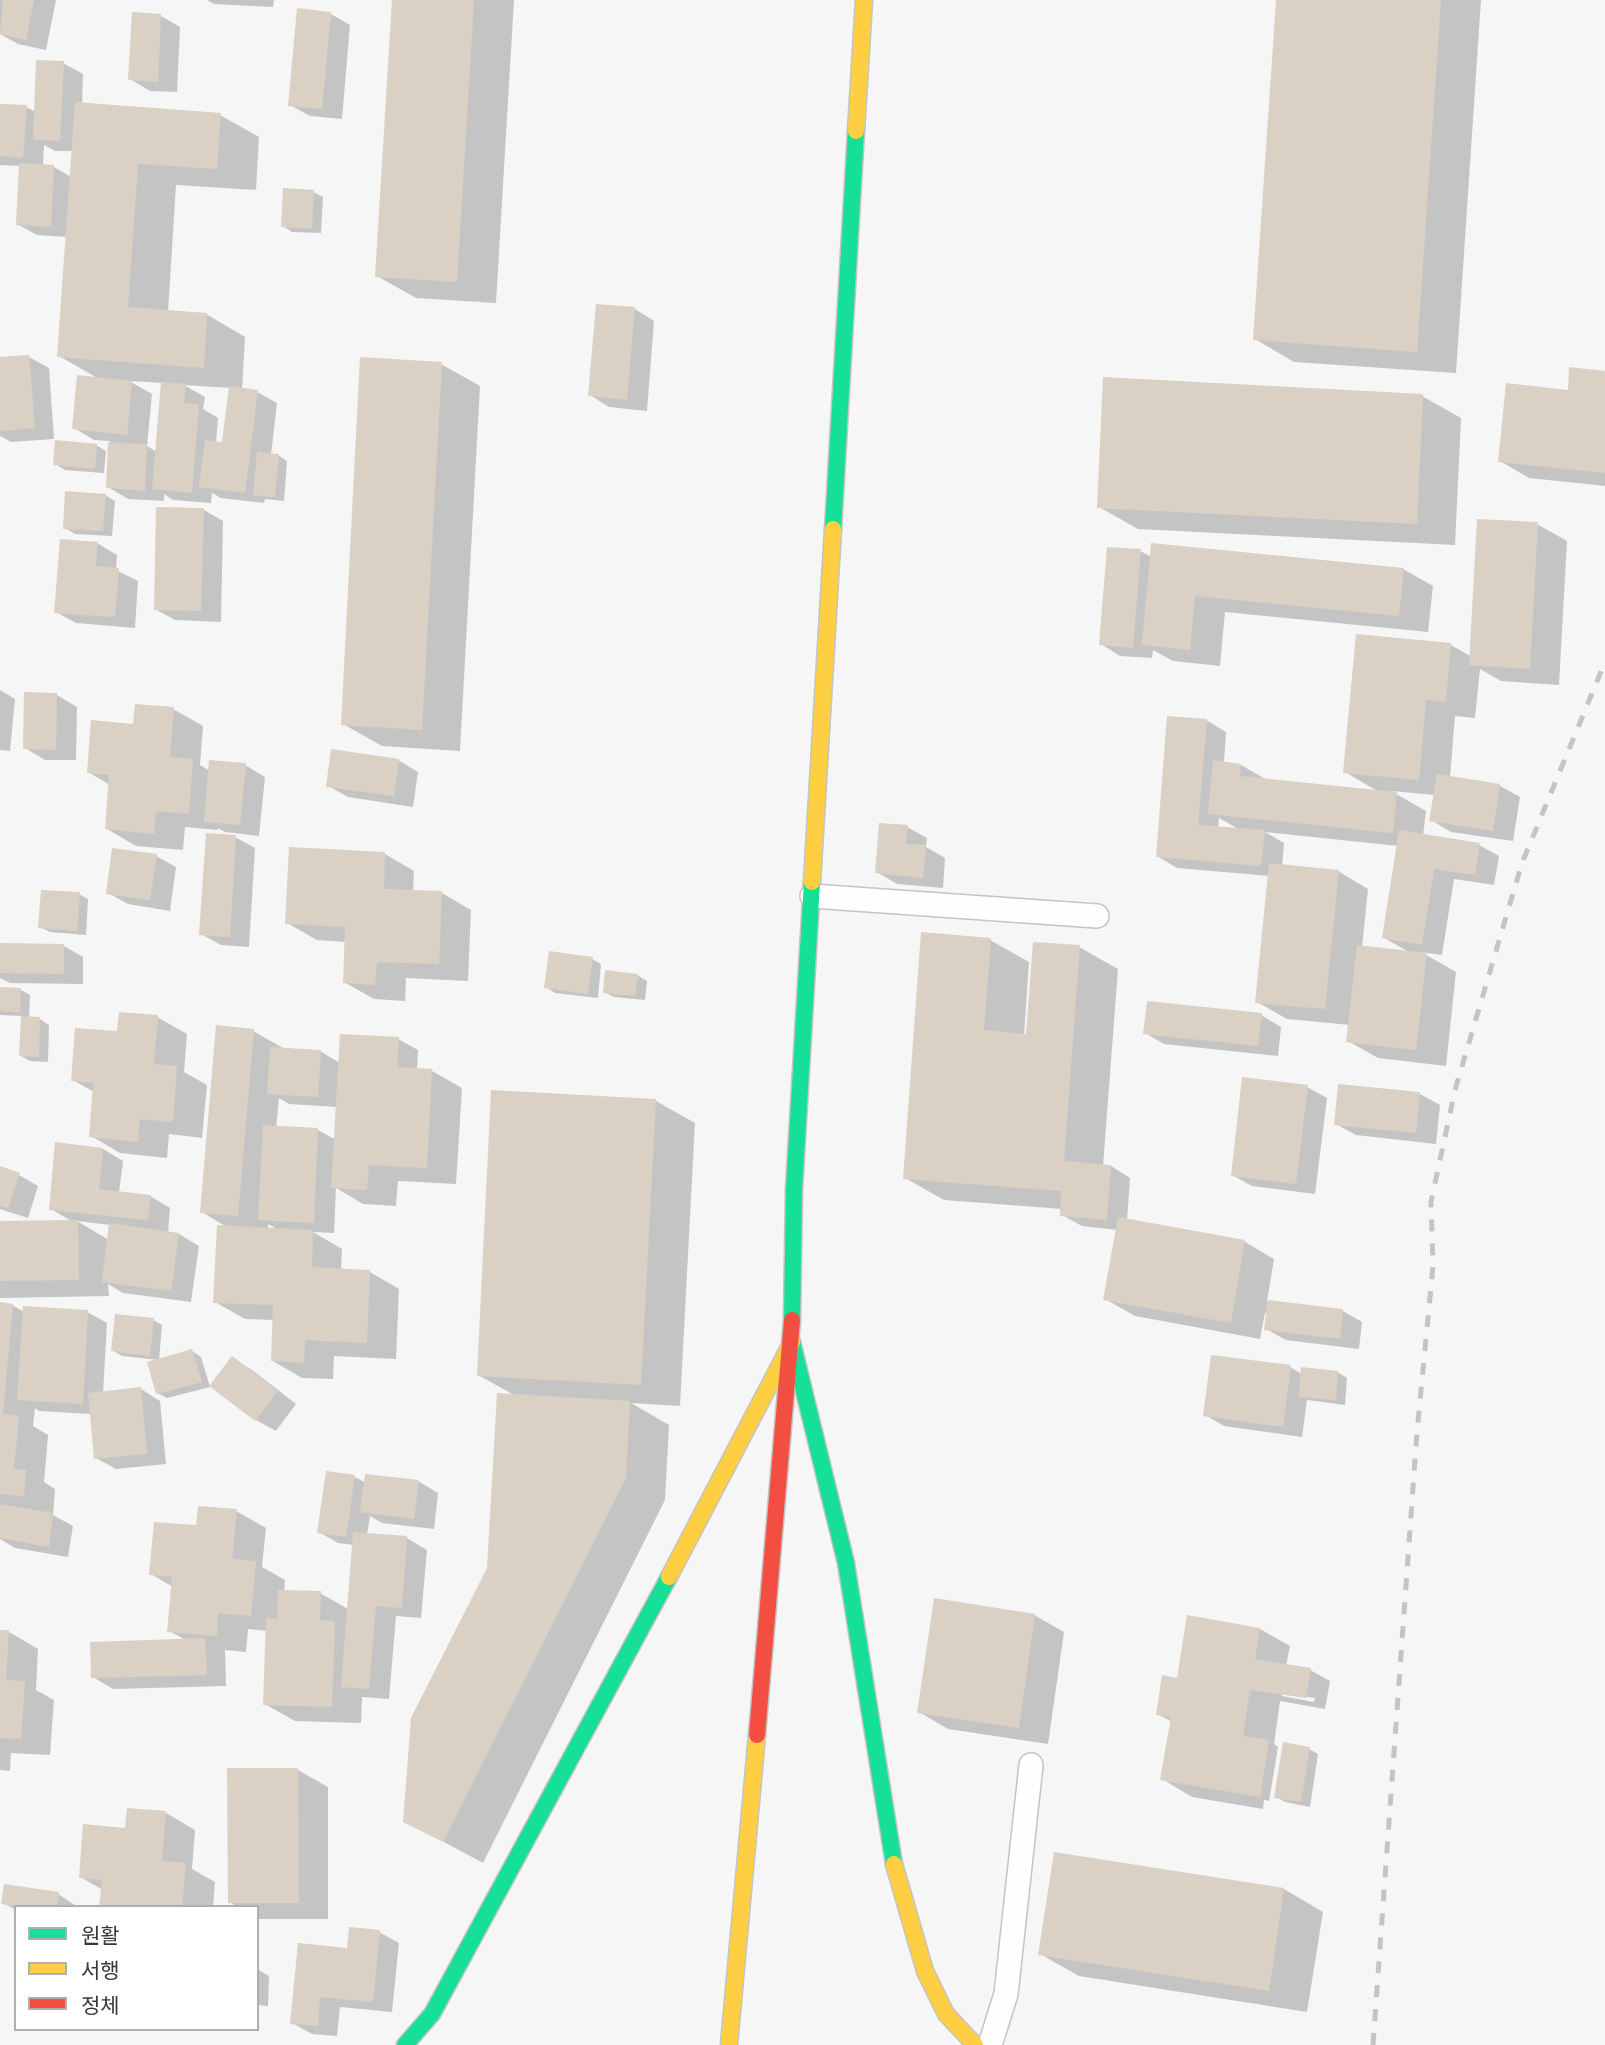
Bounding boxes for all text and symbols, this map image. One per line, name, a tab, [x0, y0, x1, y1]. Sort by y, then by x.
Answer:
legend	[14, 1905, 259, 2031]
text: 원활	[81, 1922, 120, 1947]
text: 서행	[81, 1957, 120, 1982]
text: 정체	[81, 1992, 120, 2017]

